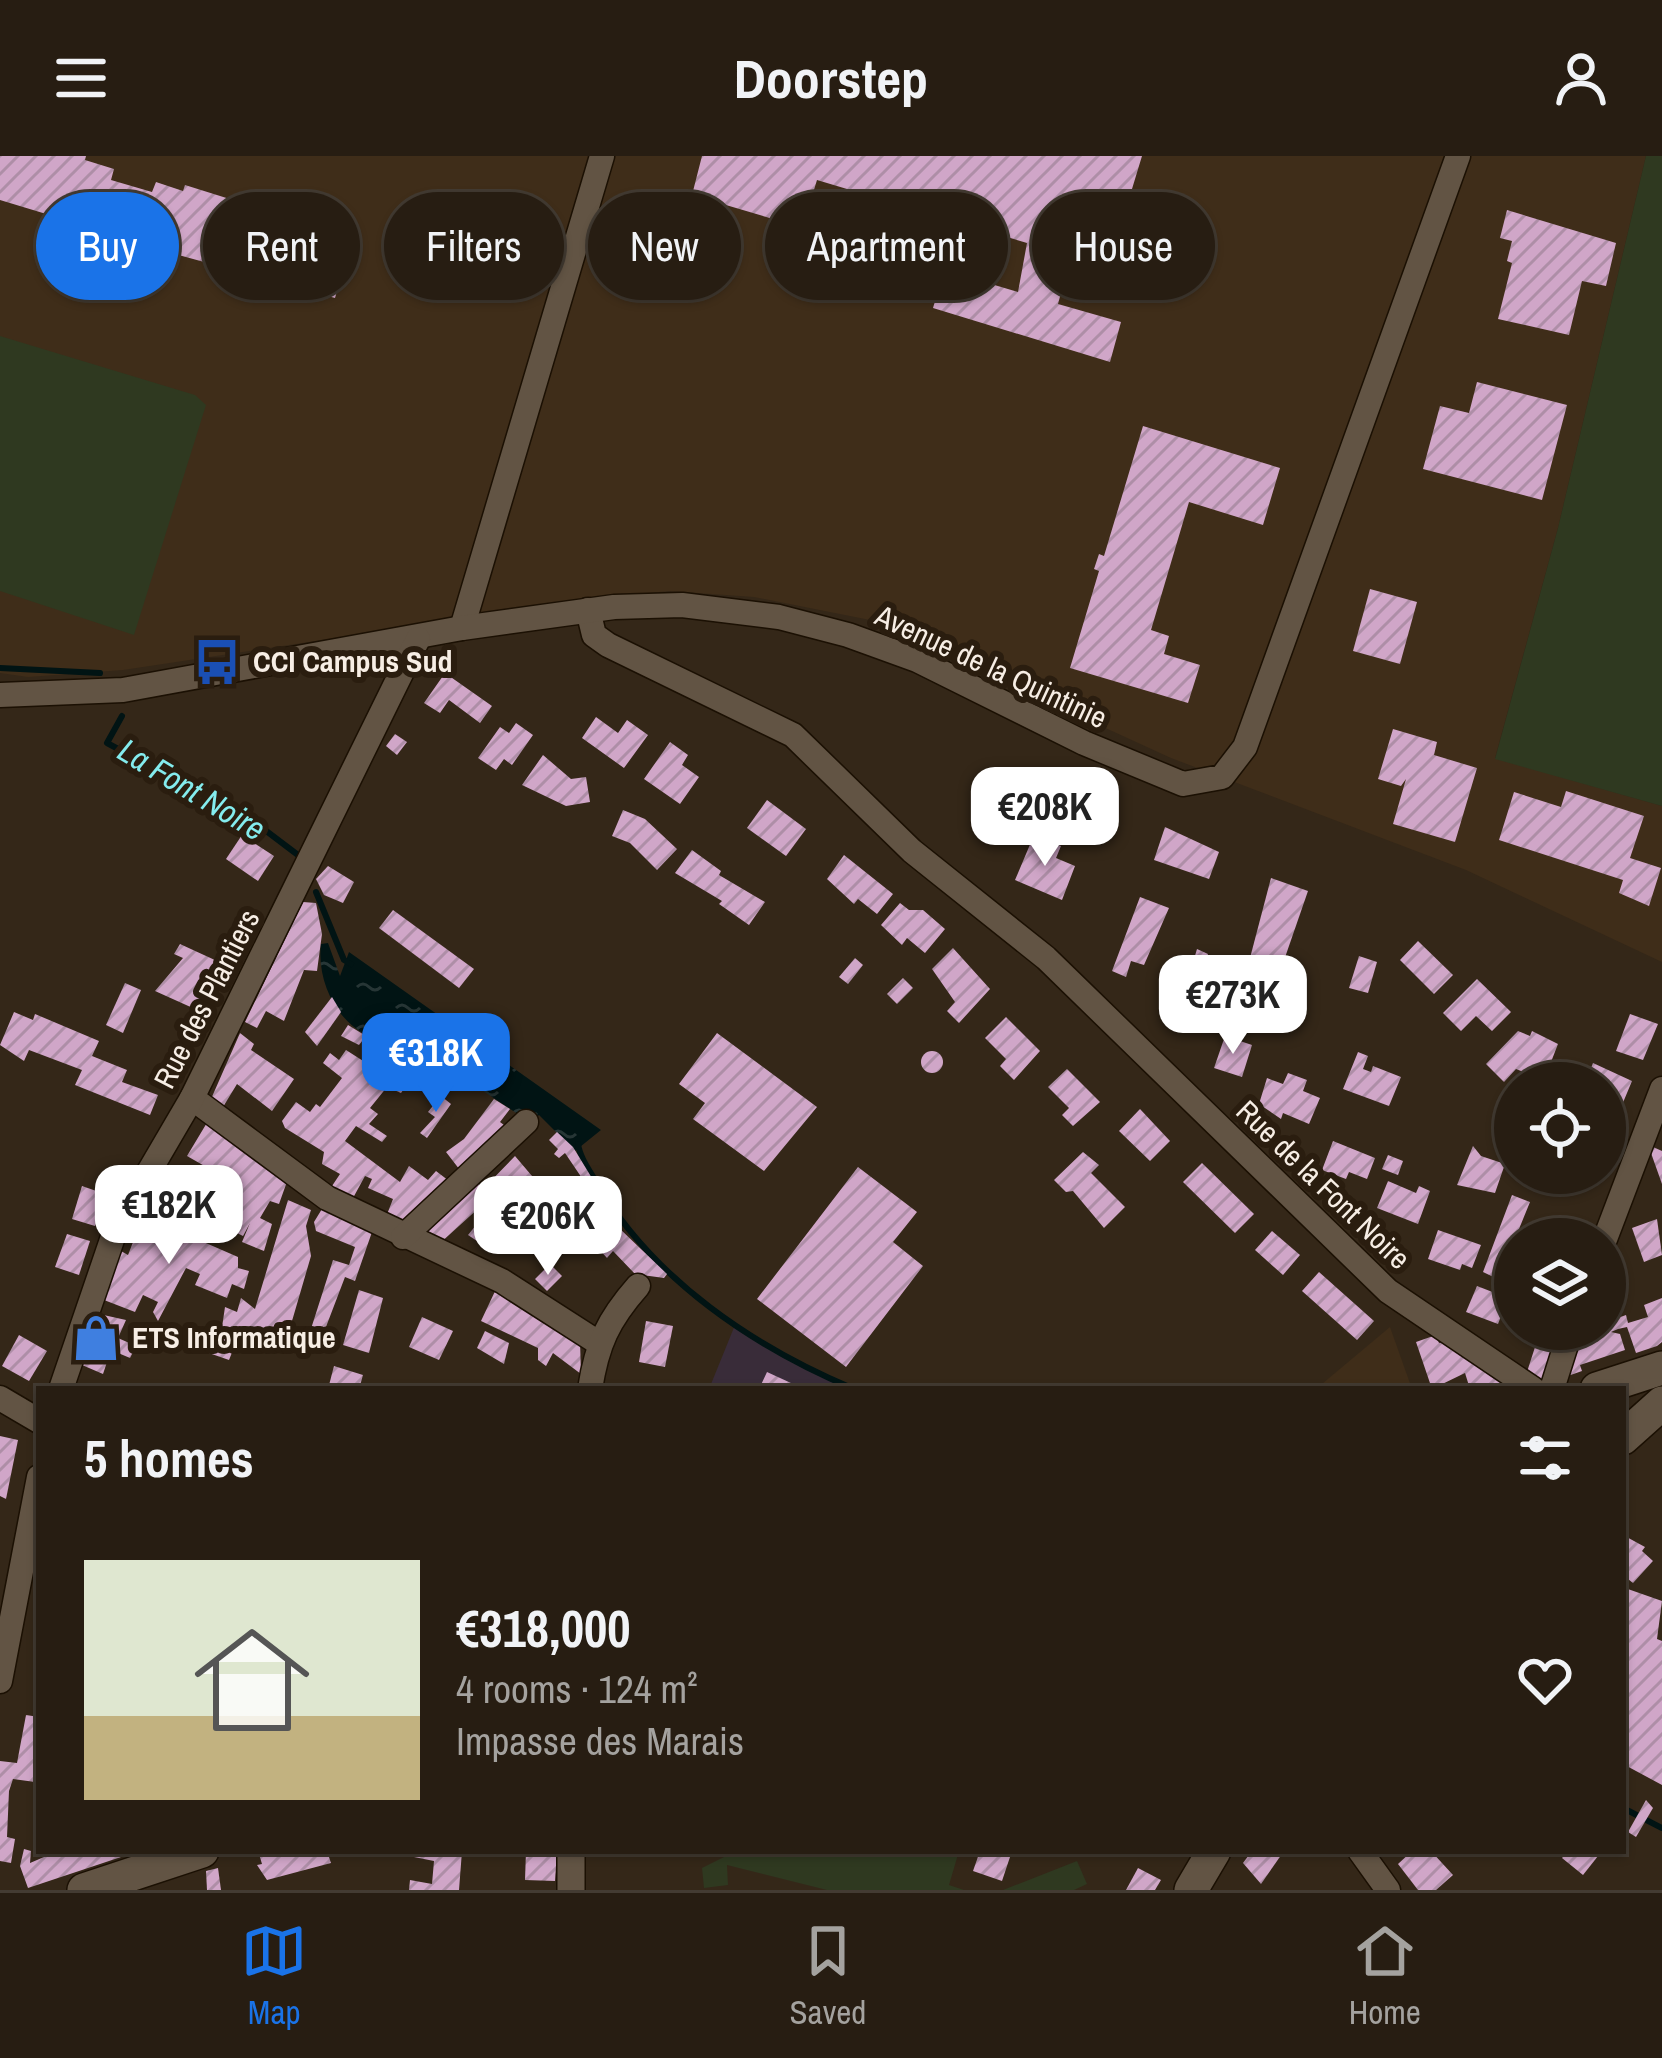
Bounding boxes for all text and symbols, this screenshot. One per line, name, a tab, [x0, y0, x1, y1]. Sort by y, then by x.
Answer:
text: Doorstep	[734, 42, 928, 115]
icon: menu	[48, 45, 114, 111]
icon: person	[1548, 45, 1614, 111]
chip: Buy	[36, 192, 179, 300]
chip: Rent	[203, 192, 360, 300]
chip: Filters	[384, 192, 564, 300]
chip: New	[588, 192, 741, 300]
chip: Apartment	[765, 192, 1008, 300]
chip: House	[1032, 192, 1215, 300]
street label: Avenue de la Quintinie	[868, 594, 1114, 737]
bus stop icon: CCI Campus Sud	[192, 637, 242, 687]
place label: CCI Campus Sud	[253, 641, 453, 681]
water label: La Font Noire	[110, 728, 274, 850]
pin: €208K	[961, 767, 1129, 869]
text: €208K	[998, 780, 1092, 832]
street label: Rue des Plantiers	[144, 902, 268, 1095]
pin: €273K	[1149, 955, 1317, 1057]
text: €273K	[1186, 968, 1280, 1020]
pin: €318K	[352, 1013, 520, 1115]
text: €318K	[389, 1026, 483, 1078]
map controls	[1494, 1062, 1626, 1350]
button: locate	[1494, 1062, 1626, 1194]
street label: Rue de la Font Noire	[1228, 1091, 1419, 1278]
pin: €182K	[85, 1165, 253, 1267]
pin: €206K	[464, 1176, 632, 1278]
text: €182K	[122, 1178, 216, 1230]
text: €206K	[501, 1189, 595, 1241]
button: layers	[1494, 1218, 1626, 1350]
shop icon: ETS Informatique	[71, 1313, 121, 1363]
place label: ETS Informatique	[132, 1317, 336, 1357]
text: 5 homes	[84, 1424, 254, 1493]
icon: filters	[1512, 1425, 1578, 1491]
text: €318,000	[456, 1594, 630, 1663]
icon: home	[180, 1608, 324, 1752]
icon: heart	[1512, 1647, 1578, 1713]
text: 4 rooms · 124 m²	[456, 1663, 698, 1715]
text: Impasse des Marais	[456, 1715, 744, 1767]
tab: Map	[241, 1918, 307, 2034]
tab: Saved	[790, 1918, 866, 2034]
tab: Home	[1349, 1918, 1421, 2034]

